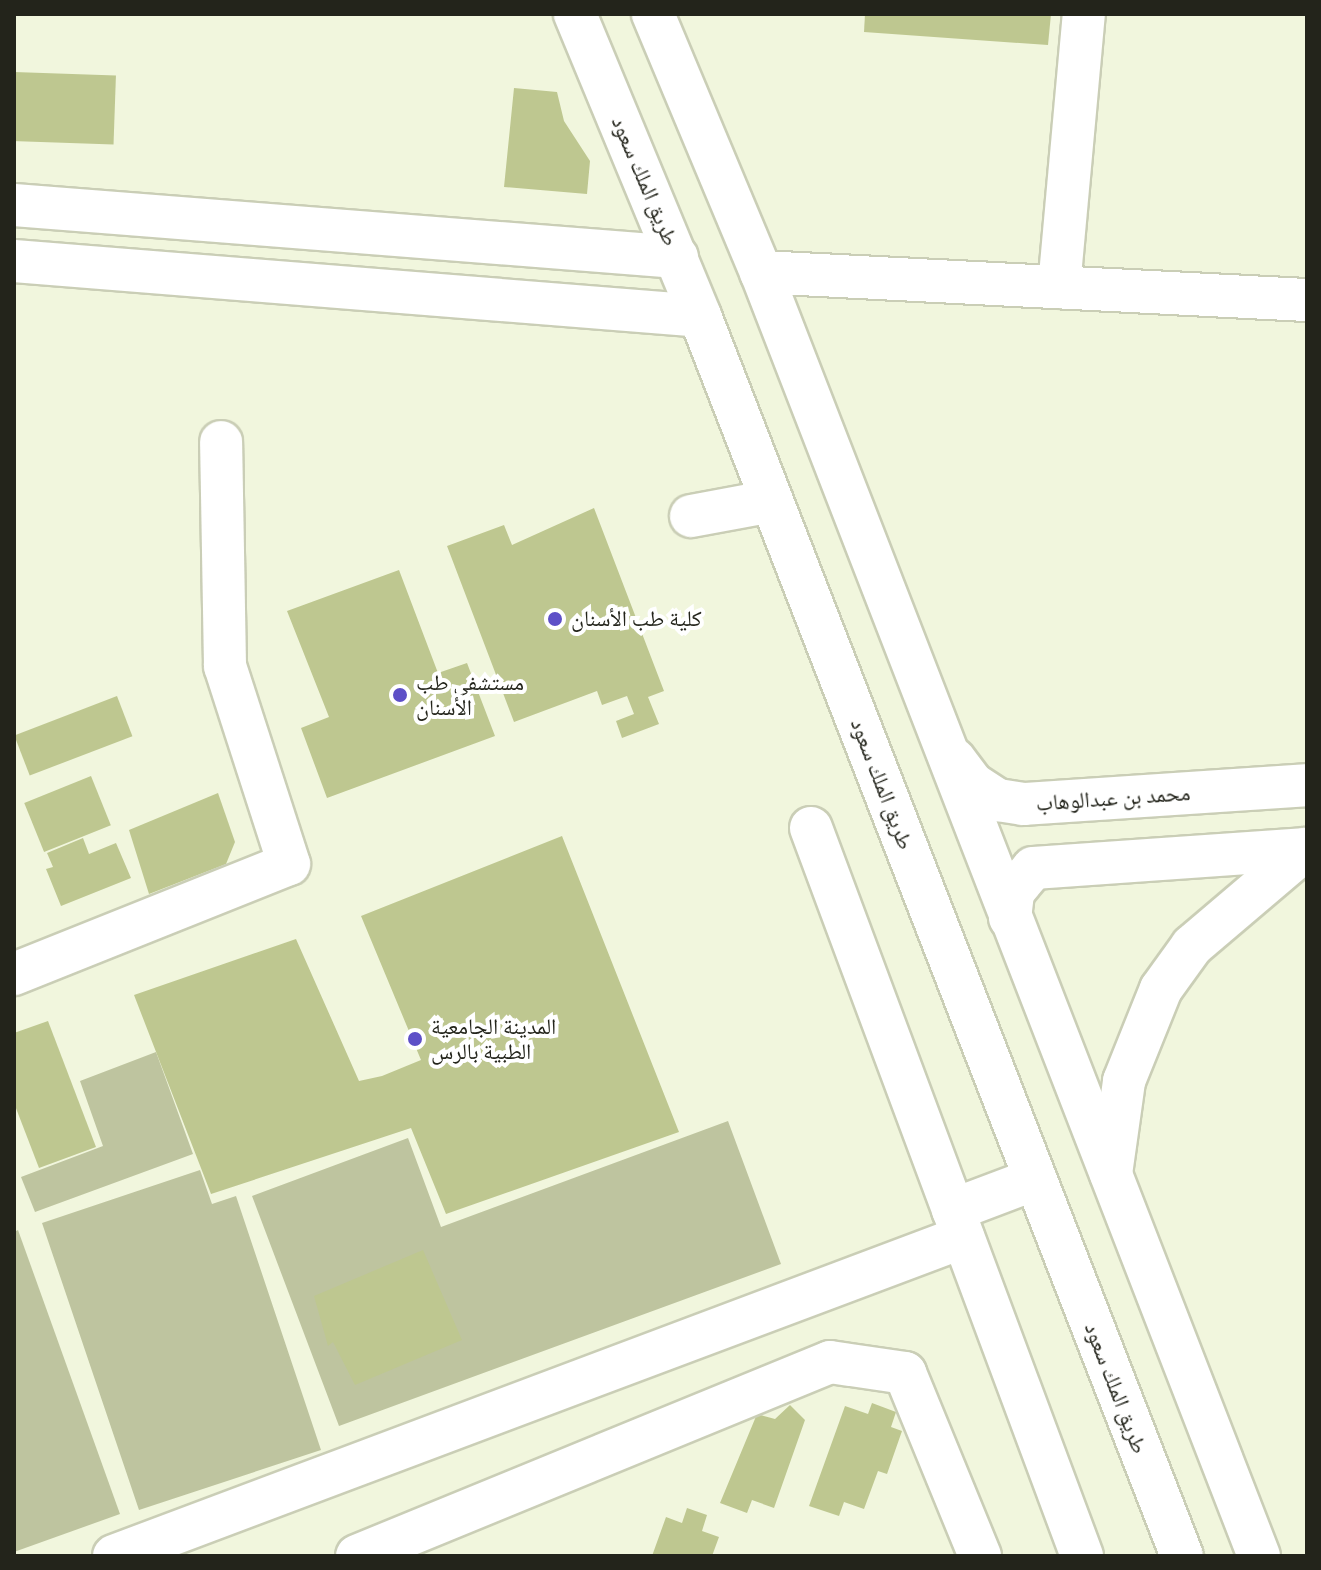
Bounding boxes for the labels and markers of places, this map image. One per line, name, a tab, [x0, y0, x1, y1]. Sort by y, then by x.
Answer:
place label: كلية طب الأسنان	[571, 606, 702, 632]
marker: كلية طب الأسنان	[546, 610, 564, 628]
place label: مستشفى طب الأسنان	[416, 669, 524, 720]
marker: مستشفى طب الأسنان	[391, 686, 409, 704]
place label: المدينة الجامعية الطبية بالرس	[431, 1013, 556, 1064]
marker: المدينة الجامعية الطبية بالرس	[406, 1030, 424, 1048]

